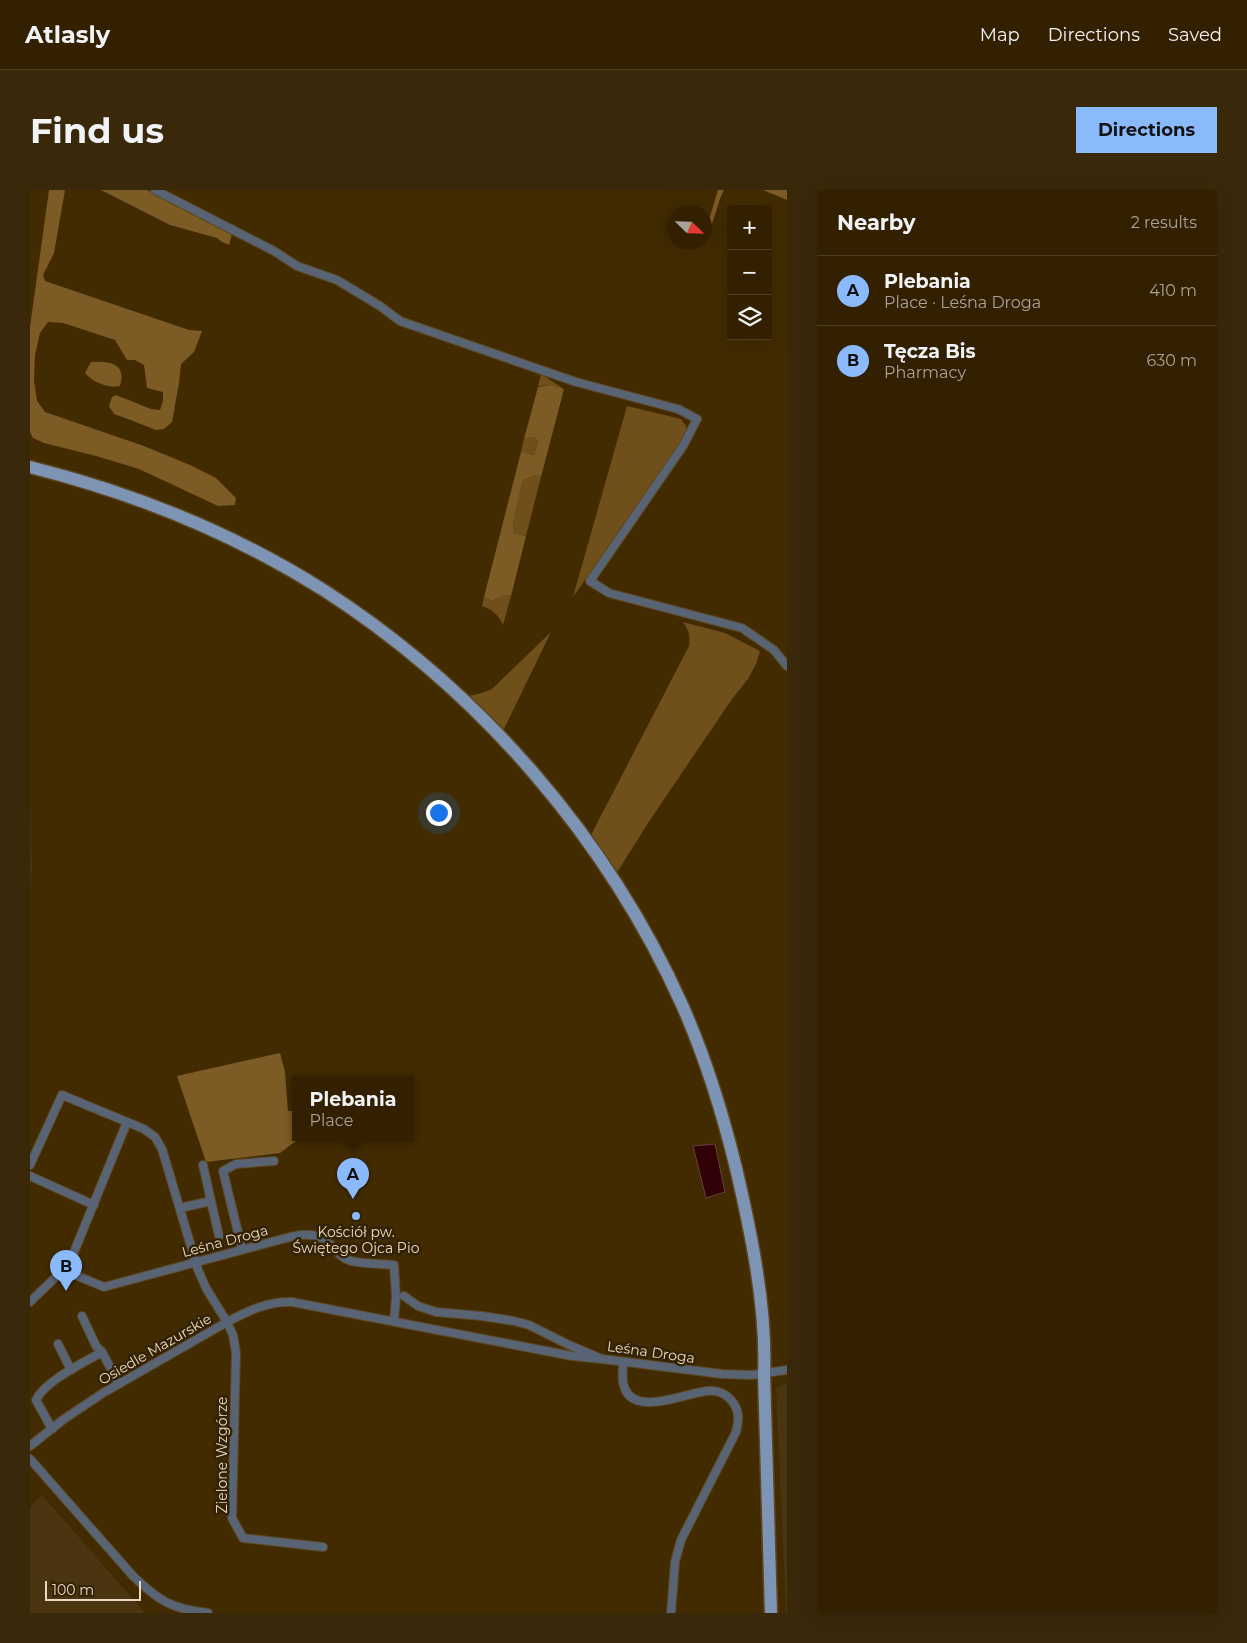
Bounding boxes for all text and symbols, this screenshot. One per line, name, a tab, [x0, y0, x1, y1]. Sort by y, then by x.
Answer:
text: Atlasly	[25, 20, 110, 49]
text: Map	[980, 24, 1020, 46]
text: Directions	[1048, 24, 1140, 46]
text: Saved	[1168, 24, 1222, 46]
button: Directions	[1076, 107, 1217, 153]
text: Find us	[30, 109, 164, 152]
north arrow	[667, 205, 712, 250]
map controls	[727, 205, 772, 340]
button: +	[727, 205, 772, 250]
text: Nearby	[837, 210, 916, 235]
text: 2 results	[1131, 213, 1197, 232]
button: −	[727, 250, 772, 295]
text: Plebania	[884, 270, 971, 293]
text: A	[847, 281, 859, 300]
text: 410 m	[1149, 281, 1197, 300]
text: Place · Leśna Droga	[884, 293, 1041, 312]
button: layers	[727, 295, 772, 340]
text: Tęcza Bis	[884, 340, 976, 363]
text: B	[847, 351, 859, 370]
text: 630 m	[1146, 351, 1197, 370]
text: Pharmacy	[884, 363, 966, 382]
your location	[426, 800, 452, 826]
popup	[292, 1076, 414, 1141]
text: Plebania	[310, 1088, 396, 1111]
text: Place	[310, 1111, 353, 1130]
pin: A	[337, 1158, 369, 1199]
marker: Kościół pw. Świętego Ojca Pio	[350, 1210, 362, 1222]
street label: Leśna Droga	[180, 1221, 270, 1261]
place label: Kościół pw. Świętego Ojca Pio	[293, 1223, 420, 1257]
pin: B	[50, 1250, 82, 1291]
street label: Osiedle Mazurskie	[95, 1309, 215, 1389]
street label: Leśna Droga	[606, 1337, 696, 1367]
street label: Zielone Wzgórze	[213, 1396, 231, 1514]
scale bar	[45, 1578, 141, 1601]
text: 100 m	[52, 1581, 94, 1599]

